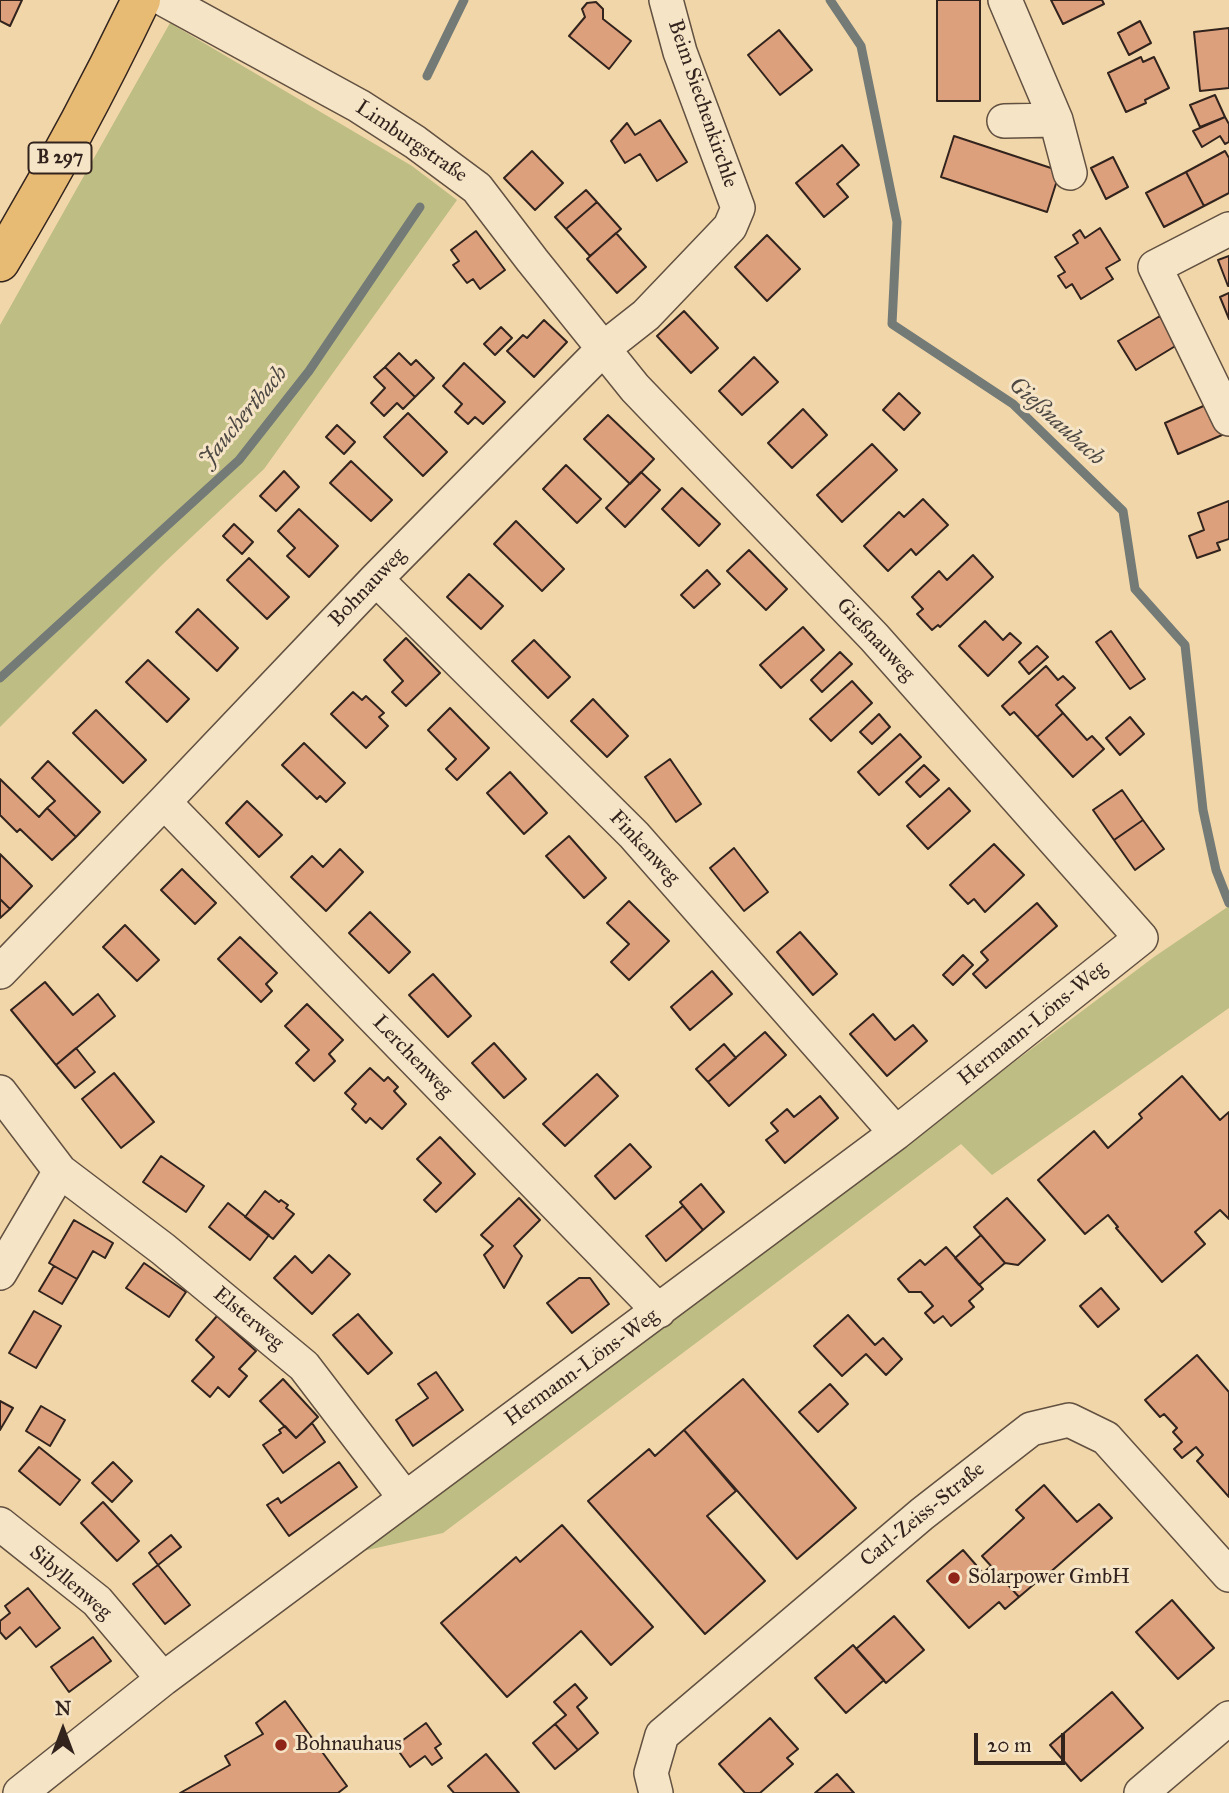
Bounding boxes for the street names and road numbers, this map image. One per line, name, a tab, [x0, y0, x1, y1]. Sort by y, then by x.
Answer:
street label: Beim Siechenkirchle	[661, 17, 743, 191]
street label: Limburgstraße	[350, 95, 472, 189]
road number: B 297	[28, 142, 92, 174]
street label: Bohnauweg	[324, 543, 412, 633]
street label: Gießnauweg	[830, 593, 920, 687]
street label: Finkenweg	[603, 806, 685, 890]
street label: Hermann-Löns-Weg	[954, 956, 1112, 1092]
street label: Lerchenweg	[367, 1011, 457, 1103]
street label: Elsterweg	[207, 1282, 289, 1356]
street label: Hermann-Löns-Weg	[500, 1304, 664, 1432]
street label: Carl-Zeiss-Straße	[856, 1457, 990, 1573]
street label: Sibyllenweg	[24, 1540, 116, 1626]

